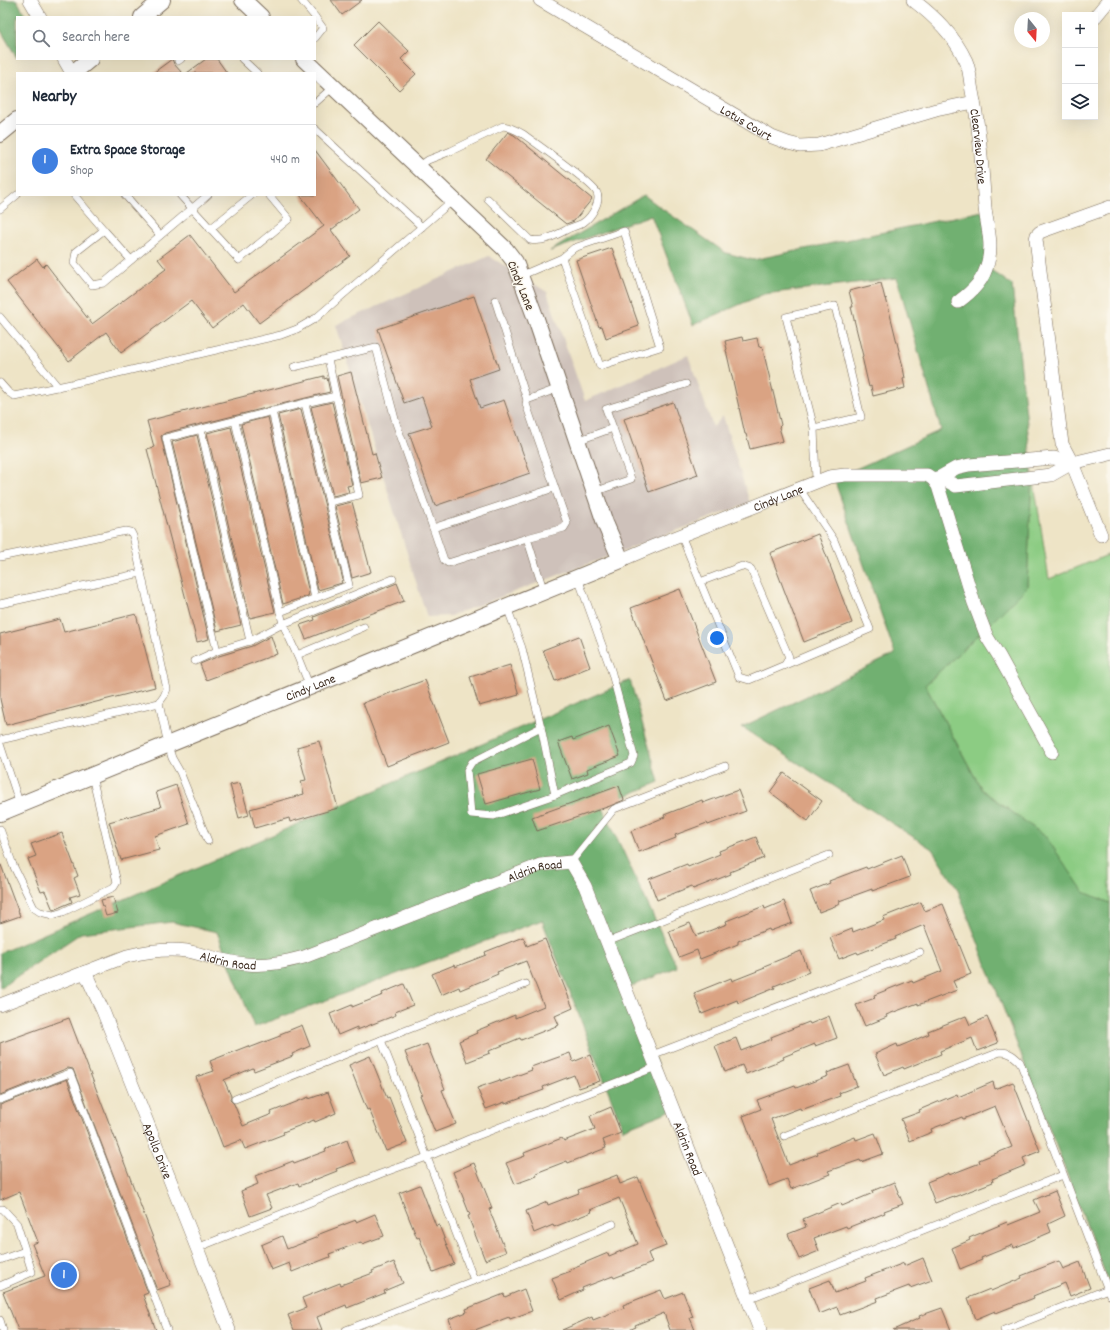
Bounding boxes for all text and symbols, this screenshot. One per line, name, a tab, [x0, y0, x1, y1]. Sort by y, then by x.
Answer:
north arrow	[1014, 12, 1050, 48]
map controls	[1062, 12, 1098, 120]
button: +	[1062, 12, 1098, 48]
search box	[16, 16, 316, 60]
icon: search	[30, 27, 52, 49]
text: Search here	[62, 27, 130, 49]
button: −	[1062, 48, 1098, 84]
button: layers	[1062, 84, 1098, 120]
text: Nearby	[32, 86, 76, 110]
street label: Lotus Court	[716, 101, 775, 147]
street label: Clearview Drive	[963, 107, 990, 185]
text: Extra Space Storage	[70, 140, 185, 162]
text: 1	[44, 151, 46, 170]
text: 440 m	[270, 151, 300, 170]
text: Shop	[70, 162, 93, 181]
street label: Cindy Lane	[501, 258, 538, 314]
street label: Cindy Lane	[751, 481, 807, 518]
your location	[707, 628, 727, 648]
street label: Cindy Lane	[283, 670, 339, 708]
street label: Aldrin Road	[505, 856, 563, 889]
street label: Aldrin Road	[197, 947, 257, 977]
street label: Aldrin Road	[667, 1119, 705, 1179]
street label: Apollo Drive	[136, 1120, 176, 1183]
pin: 1	[51, 1260, 77, 1290]

